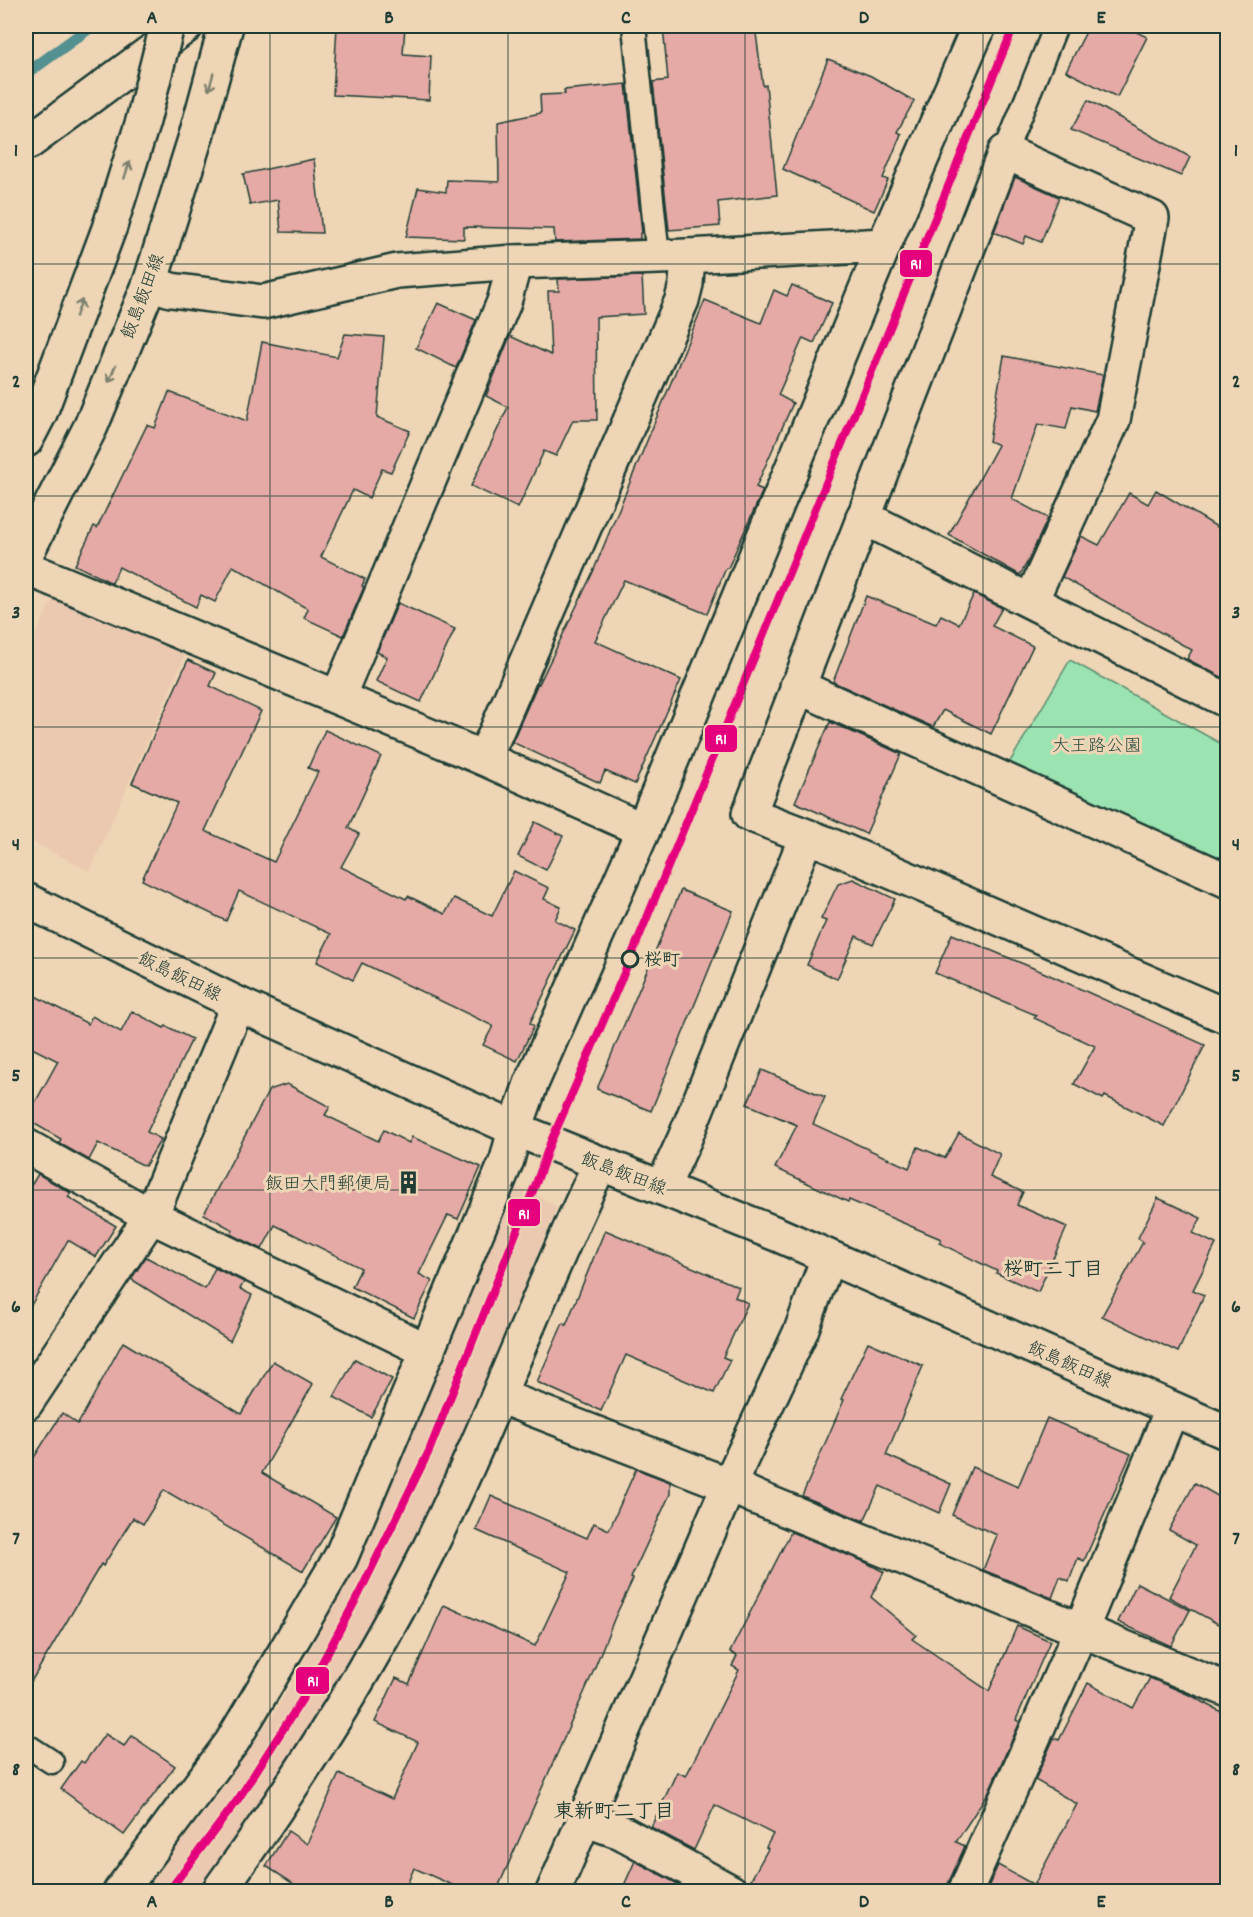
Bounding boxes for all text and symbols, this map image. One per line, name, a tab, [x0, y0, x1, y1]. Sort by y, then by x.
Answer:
text: A	[147, 5, 158, 33]
text: B	[384, 5, 394, 33]
text: C	[621, 5, 631, 33]
text: D	[859, 5, 870, 33]
text: E	[1096, 5, 1106, 33]
one-way arrow	[204, 72, 216, 91]
text: 1	[14, 138, 18, 166]
text: 1	[1234, 138, 1238, 166]
one-way arrow	[123, 161, 134, 180]
line badge: R1	[899, 249, 933, 278]
street label: 飯島飯田線	[117, 250, 172, 343]
text: R1	[910, 254, 922, 277]
one-way arrow	[74, 299, 85, 318]
one-way arrow	[106, 364, 117, 383]
text: 2	[12, 369, 20, 397]
text: 2	[1232, 369, 1240, 397]
text: 3	[12, 600, 20, 628]
text: 3	[1232, 600, 1240, 628]
line badge: R1	[704, 724, 738, 753]
text: R1	[715, 729, 727, 752]
park label: 大王路公園	[1052, 735, 1142, 760]
text: 4	[12, 832, 20, 860]
text: 4	[1232, 832, 1240, 860]
street label: 飯島飯田線	[133, 947, 225, 1009]
place label: 桜町	[644, 949, 680, 974]
marker: 桜町	[621, 950, 639, 968]
text: 5	[11, 1063, 21, 1091]
text: 5	[1231, 1063, 1241, 1091]
street label: 飯島飯田線	[577, 1148, 670, 1203]
building icon: 飯田大門郵便局	[396, 1170, 422, 1196]
place label: 飯田大門郵便局	[265, 1173, 391, 1198]
line badge: R1	[507, 1198, 541, 1227]
text: R1	[518, 1204, 530, 1227]
district label: 桜町二丁目	[1003, 1257, 1103, 1285]
text: 6	[11, 1294, 21, 1322]
text: 6	[1231, 1294, 1241, 1322]
street label: 飯島飯田線	[1023, 1337, 1115, 1396]
text: 7	[12, 1526, 20, 1554]
text: 7	[1232, 1526, 1240, 1554]
line badge: R1	[295, 1666, 330, 1695]
text: R1	[307, 1671, 319, 1694]
text: 8	[12, 1757, 20, 1785]
text: 8	[1232, 1757, 1240, 1785]
district label: 東新町二丁目	[554, 1799, 674, 1827]
text: A	[147, 1889, 158, 1917]
text: B	[384, 1889, 394, 1917]
text: C	[621, 1889, 631, 1917]
text: D	[859, 1889, 870, 1917]
text: E	[1096, 1889, 1106, 1917]

